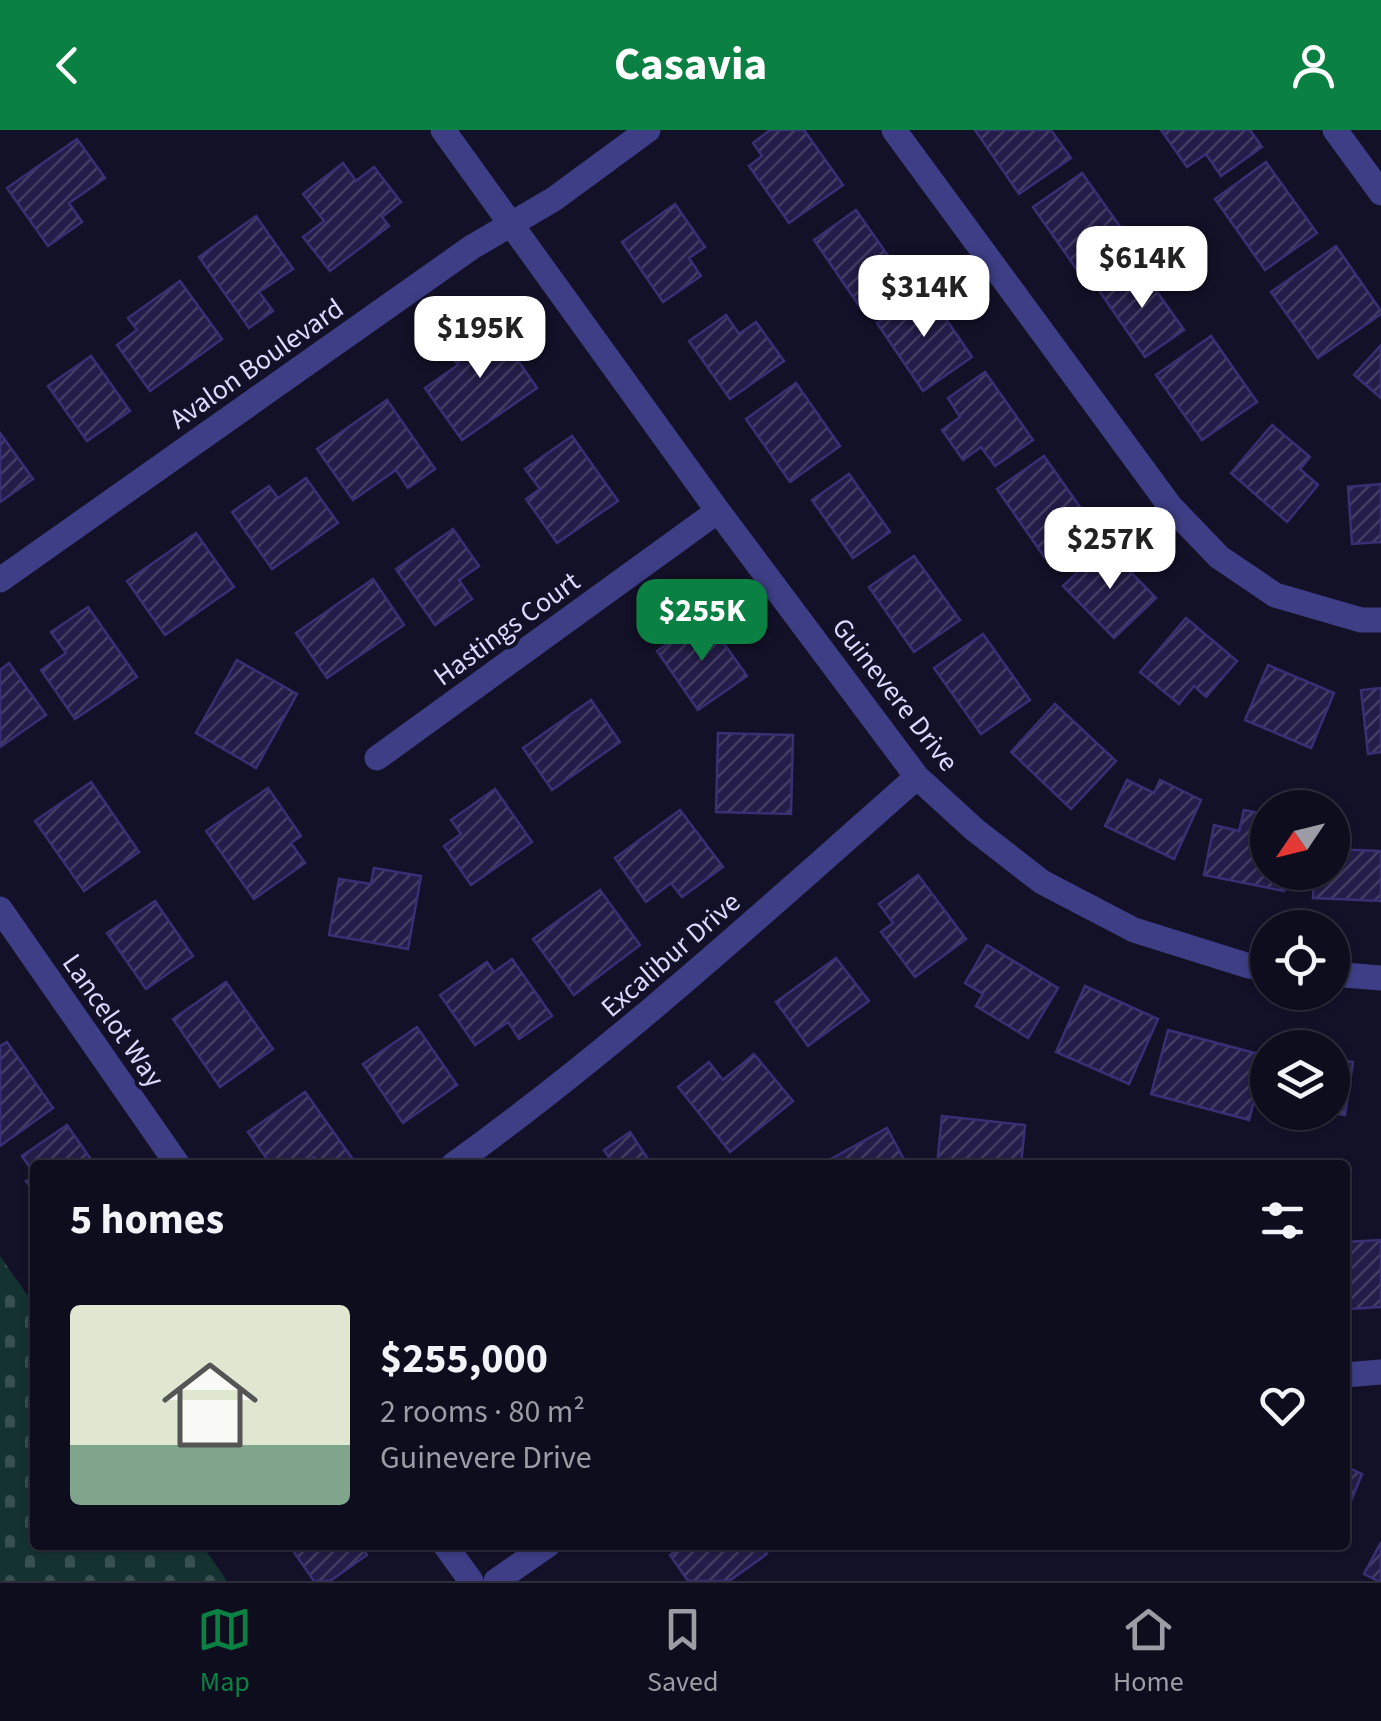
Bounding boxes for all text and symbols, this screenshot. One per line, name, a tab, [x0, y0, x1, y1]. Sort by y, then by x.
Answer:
text: Casavia	[614, 33, 767, 97]
icon: back	[40, 38, 95, 93]
icon: person	[1286, 38, 1341, 93]
pin: $614K	[1072, 226, 1212, 311]
text: $614K	[1098, 235, 1186, 281]
pin: $314K	[854, 255, 994, 340]
text: $314K	[880, 264, 968, 310]
street label: Avalon Boulevard	[161, 289, 352, 439]
pin: $195K	[410, 296, 550, 381]
text: $195K	[436, 305, 524, 351]
pin: $257K	[1040, 507, 1180, 592]
text: $257K	[1066, 516, 1154, 562]
street label: Hastings Court	[425, 562, 588, 696]
pin: $255K	[632, 579, 772, 664]
text: $255K	[658, 588, 746, 634]
street label: Guinevere Drive	[822, 609, 968, 780]
north arrow	[1250, 790, 1350, 890]
map controls	[1250, 790, 1350, 1130]
street label: Excalibur Drive	[592, 883, 749, 1027]
button: locate	[1250, 910, 1350, 1010]
street label: Lancelot Way	[52, 946, 174, 1095]
button: layers	[1250, 1030, 1350, 1130]
text: 5 homes	[70, 1190, 224, 1250]
icon: filters	[1255, 1193, 1310, 1248]
text: $255,000	[380, 1329, 548, 1389]
icon: home	[150, 1345, 270, 1465]
icon: heart	[1255, 1378, 1310, 1433]
text: 2 rooms · 80 m²	[380, 1389, 585, 1435]
text: Guinevere Drive	[380, 1435, 592, 1481]
tab: Map	[197, 1602, 252, 1702]
tab: Saved	[647, 1602, 718, 1702]
tab: Home	[1113, 1602, 1184, 1702]

